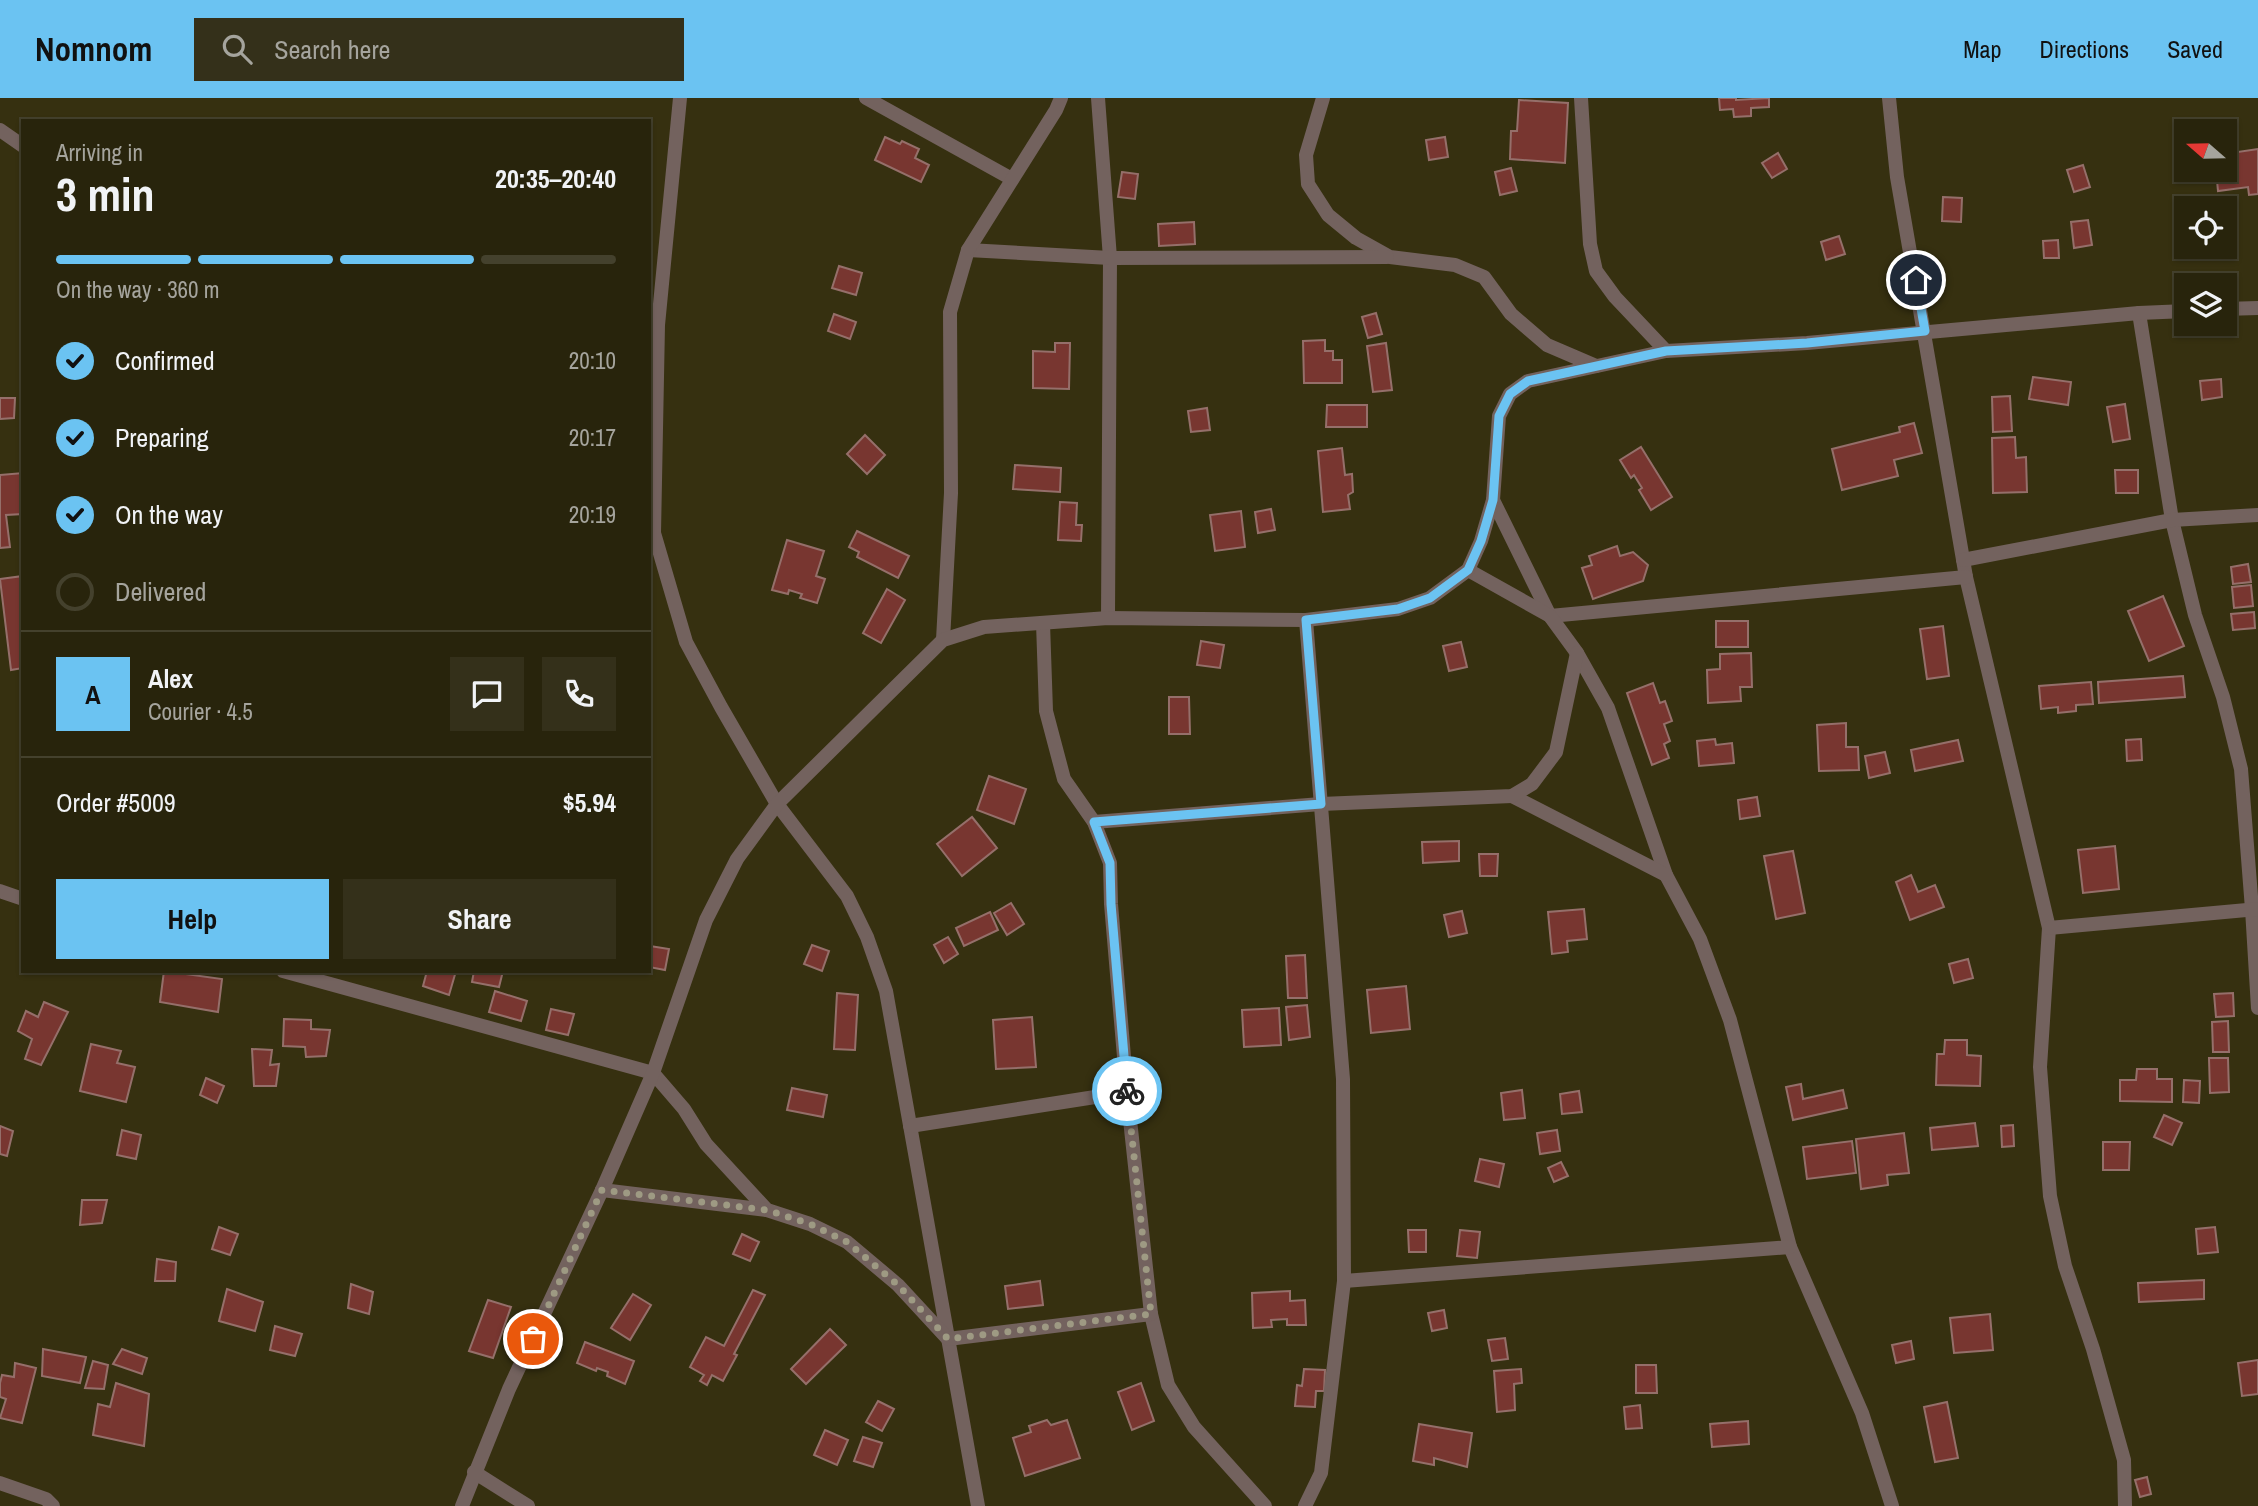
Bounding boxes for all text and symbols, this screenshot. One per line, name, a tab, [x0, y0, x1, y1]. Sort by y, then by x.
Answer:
search box	[194, 18, 684, 81]
text: Nomnom	[35, 27, 152, 71]
icon: search	[218, 30, 256, 68]
text: Search here	[274, 32, 390, 67]
text: Map	[1963, 33, 2001, 65]
text: Directions	[2039, 33, 2129, 65]
text: Saved	[2167, 33, 2223, 65]
north arrow	[2174, 119, 2236, 182]
map controls	[2174, 119, 2237, 336]
text: Arriving in	[56, 137, 143, 168]
text: 20:35–20:40	[495, 161, 616, 196]
text: 3 min	[56, 163, 155, 225]
button: locate	[2174, 196, 2237, 259]
pin	[1886, 250, 1946, 310]
icon: home	[1897, 261, 1935, 299]
button: layers	[2174, 273, 2237, 336]
text: On the way · 360 m	[56, 274, 220, 305]
icon: check	[56, 342, 94, 380]
text: Confirmed	[115, 343, 215, 378]
text: 20:10	[569, 345, 616, 376]
icon: check	[56, 419, 94, 457]
text: Preparing	[115, 420, 209, 455]
text: 20:17	[569, 422, 616, 453]
icon: check	[56, 496, 94, 534]
text: On the way	[115, 497, 223, 532]
text: 20:19	[569, 499, 616, 530]
text: Delivered	[115, 574, 206, 609]
button: chat	[450, 657, 524, 731]
button: phone	[542, 657, 616, 731]
text: Alex	[148, 661, 193, 696]
text: A	[85, 677, 101, 712]
text: Courier · 4.5	[148, 696, 253, 727]
text: Order #5009	[56, 785, 176, 820]
text: $5.94	[563, 785, 616, 820]
button: Help	[56, 879, 329, 959]
button: Share	[343, 879, 616, 959]
courier	[1092, 1056, 1162, 1126]
icon: bike	[1108, 1072, 1146, 1110]
pin	[503, 1309, 563, 1369]
icon: bag	[514, 1320, 552, 1358]

